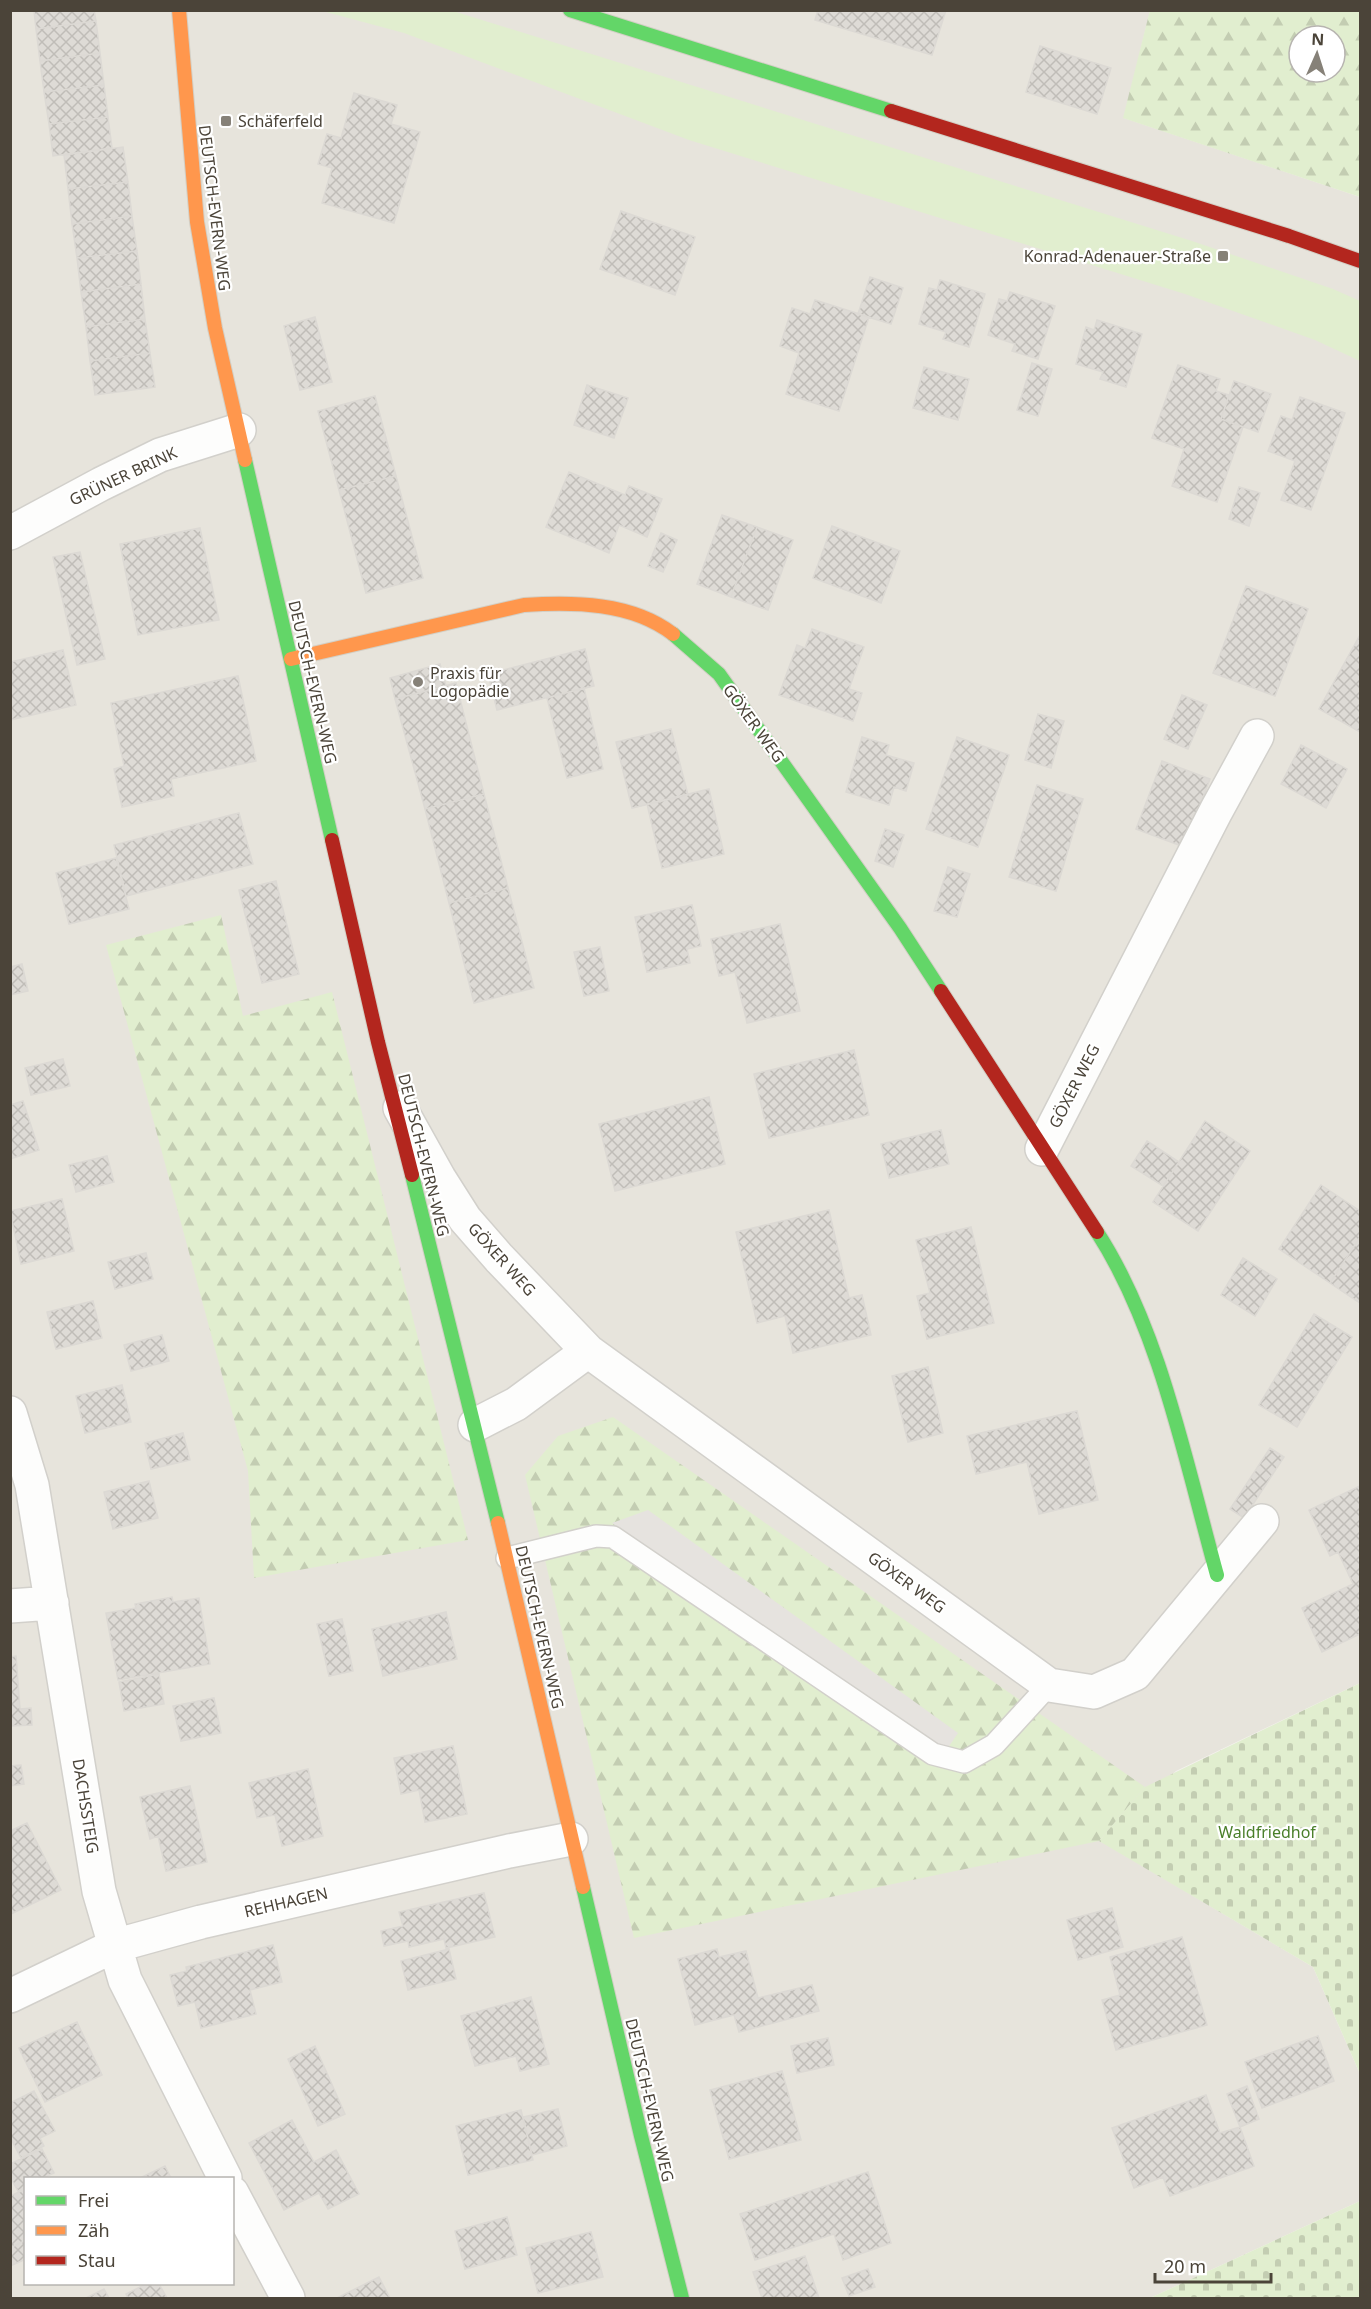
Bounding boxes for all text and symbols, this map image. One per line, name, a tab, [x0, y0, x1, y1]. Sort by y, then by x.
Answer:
north arrow	[1287, 24, 1347, 84]
text: N	[1311, 28, 1325, 50]
place label: Schäferfeld	[238, 110, 323, 132]
marker: Schäferfeld	[219, 114, 233, 128]
street label: DEUTSCH-EVERN-WEG	[194, 124, 236, 292]
place label: Konrad-Adenauer-Straße	[1024, 245, 1211, 267]
marker: Konrad-Adenauer-Straße	[1216, 249, 1230, 263]
street label: GRÜNER BRINK	[66, 441, 180, 511]
street label: DEUTSCH-EVERN-WEG	[283, 598, 343, 766]
place label: Praxis für Logopädie	[430, 662, 509, 702]
marker: Praxis für Logopädie	[411, 675, 425, 689]
street label: GÖXER WEG	[718, 679, 790, 767]
street label: GÖXER WEG	[1043, 1040, 1105, 1132]
street label: DEUTSCH-EVERN-WEG	[393, 1071, 455, 1239]
street label: GÖXER WEG	[463, 1218, 541, 1300]
street label: DEUTSCH-EVERN-WEG	[510, 1543, 570, 1711]
street label: GÖXER WEG	[863, 1546, 951, 1618]
street label: DACHSSTEIG	[68, 1757, 104, 1855]
park label: Waldfriedhof	[1218, 1821, 1317, 1843]
street label: REHHAGEN	[242, 1882, 330, 1922]
street label: DEUTSCH-EVERN-WEG	[620, 2016, 680, 2184]
legend	[24, 2177, 234, 2285]
text: Frei	[78, 2188, 109, 2212]
text: Zäh	[78, 2218, 110, 2242]
scale bar	[1155, 2246, 1270, 2284]
text: Stau	[78, 2248, 116, 2272]
text: 20 m	[1164, 2254, 1206, 2278]

